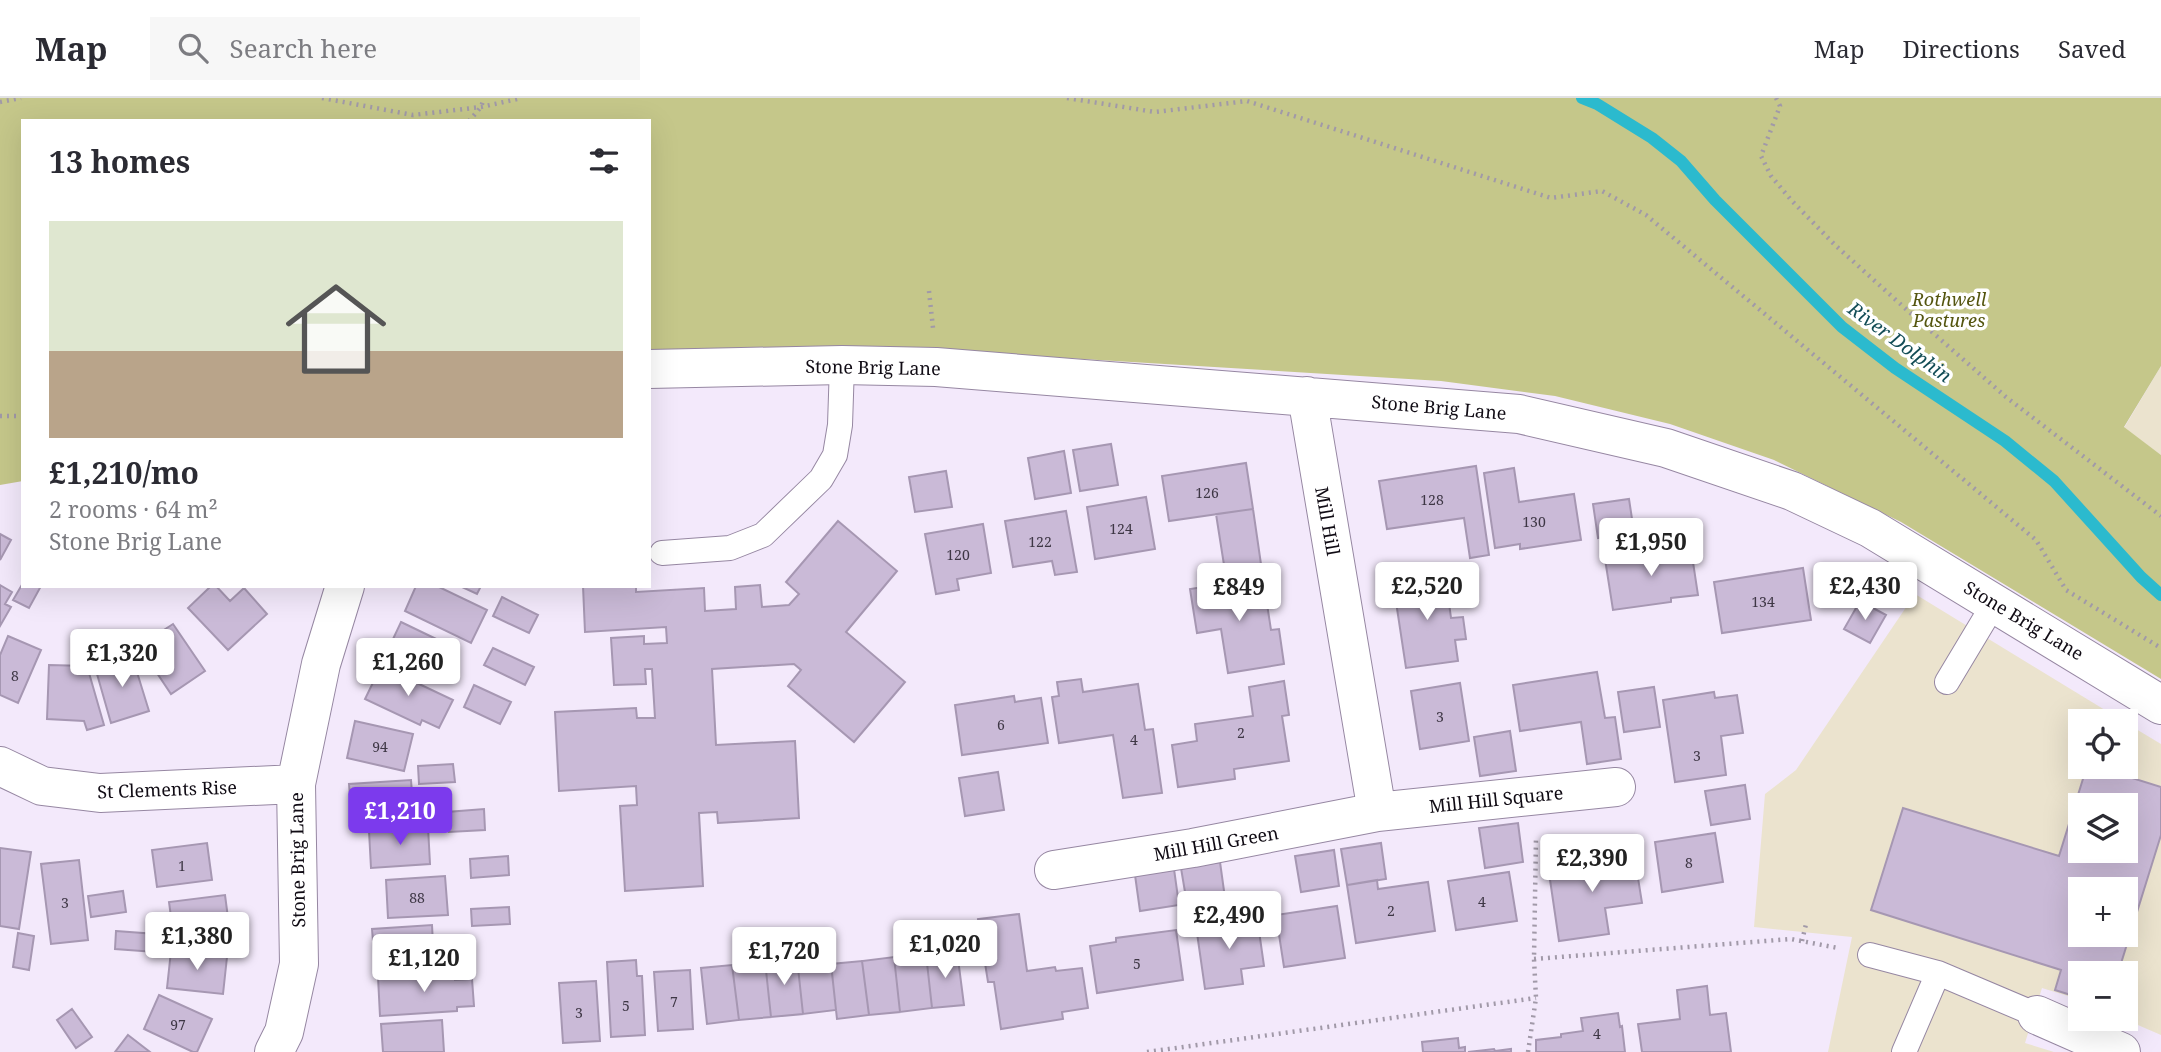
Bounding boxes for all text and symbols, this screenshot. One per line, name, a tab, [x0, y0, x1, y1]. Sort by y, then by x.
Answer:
search box	[150, 17, 640, 80]
text: Map	[35, 26, 108, 71]
icon: search	[174, 29, 212, 67]
text: Search here	[230, 30, 377, 66]
text: Map	[1814, 32, 1865, 65]
text: Directions	[1903, 32, 2020, 65]
text: Saved	[2058, 32, 2126, 65]
text: 13 homes	[49, 141, 190, 182]
icon: filters	[585, 142, 623, 180]
icon: home	[273, 266, 399, 392]
park label: Rothwell Pastures	[1911, 287, 1987, 332]
water label: River Dolphin	[1842, 295, 1957, 389]
street label: Stone Brig Lane	[805, 354, 941, 380]
street label: Stone Brig Lane	[1371, 389, 1507, 425]
text: £1,210/mo	[49, 452, 199, 493]
house number: 126	[1195, 483, 1219, 502]
street label: Mill Hill	[1310, 485, 1346, 558]
house number: 128	[1420, 490, 1444, 509]
text: 2 rooms · 64 m²	[49, 493, 218, 525]
house number: 130	[1522, 512, 1546, 531]
pin: £1,950	[1594, 518, 1708, 578]
house number: 124	[1109, 519, 1133, 538]
text: Stone Brig Lane	[49, 525, 222, 557]
text: £1,950	[1615, 525, 1687, 557]
house number: 122	[1028, 532, 1052, 551]
house number: 120	[946, 545, 970, 564]
pin: £2,520	[1370, 562, 1484, 622]
pin: £2,430	[1808, 562, 1922, 622]
pin: £849	[1198, 564, 1280, 623]
text: £2,520	[1391, 569, 1463, 601]
text: £2,430	[1829, 569, 1901, 601]
text: £849	[1213, 570, 1265, 602]
street label: Stone Brig Lane	[1960, 575, 2088, 665]
house number: 134	[1751, 592, 1775, 611]
pin: £1,320	[65, 630, 179, 689]
text: £1,320	[86, 636, 158, 668]
pin: £1,260	[351, 638, 465, 698]
text: £1,260	[372, 645, 444, 677]
house number: 8	[11, 666, 19, 685]
house number: 3	[1436, 707, 1444, 726]
map controls	[2068, 709, 2138, 1031]
button: locate	[2068, 709, 2138, 779]
house number: 6	[997, 715, 1005, 734]
house number: 2	[1237, 723, 1245, 742]
house number: 4	[1130, 730, 1138, 749]
house number: 94	[372, 737, 388, 756]
house number: 3	[1693, 746, 1701, 765]
street label: St Clements Rise	[97, 775, 237, 803]
street label: Mill Hill Square	[1428, 780, 1564, 818]
pin: £1,210	[343, 788, 457, 847]
street label: Stone Brig Lane	[284, 792, 310, 928]
button: layers	[2068, 793, 2138, 863]
text: £1,210	[364, 794, 436, 826]
street label: Mill Hill Green	[1152, 820, 1281, 866]
pin: £2,390	[1535, 834, 1649, 894]
text: £2,390	[1556, 841, 1628, 873]
house number: 8	[1685, 853, 1693, 872]
house number: 1	[178, 856, 186, 875]
button: +	[2068, 877, 2138, 947]
house number: 88	[409, 888, 425, 907]
pin: £2,490	[1172, 892, 1286, 951]
house number: 4	[1478, 892, 1486, 911]
house number: 3	[61, 893, 69, 912]
text: £2,490	[1193, 898, 1265, 930]
house number: 2	[1387, 901, 1395, 920]
pin: £1,380	[140, 912, 254, 972]
text: £1,380	[161, 919, 233, 951]
pin: £1,020	[888, 920, 1002, 980]
text: £1,020	[909, 927, 981, 959]
pin: £1,720	[727, 928, 841, 987]
pin: £1,120	[367, 934, 481, 994]
text: £1,720	[748, 934, 820, 966]
text: £1,120	[388, 941, 460, 973]
house number: 5	[1133, 954, 1141, 973]
button: −	[2068, 961, 2138, 1031]
house number: 7	[670, 992, 678, 1011]
house number: 5	[622, 996, 630, 1015]
house number: 3	[575, 1003, 583, 1022]
house number: 97	[170, 1015, 186, 1034]
house number: 4	[1593, 1024, 1601, 1043]

